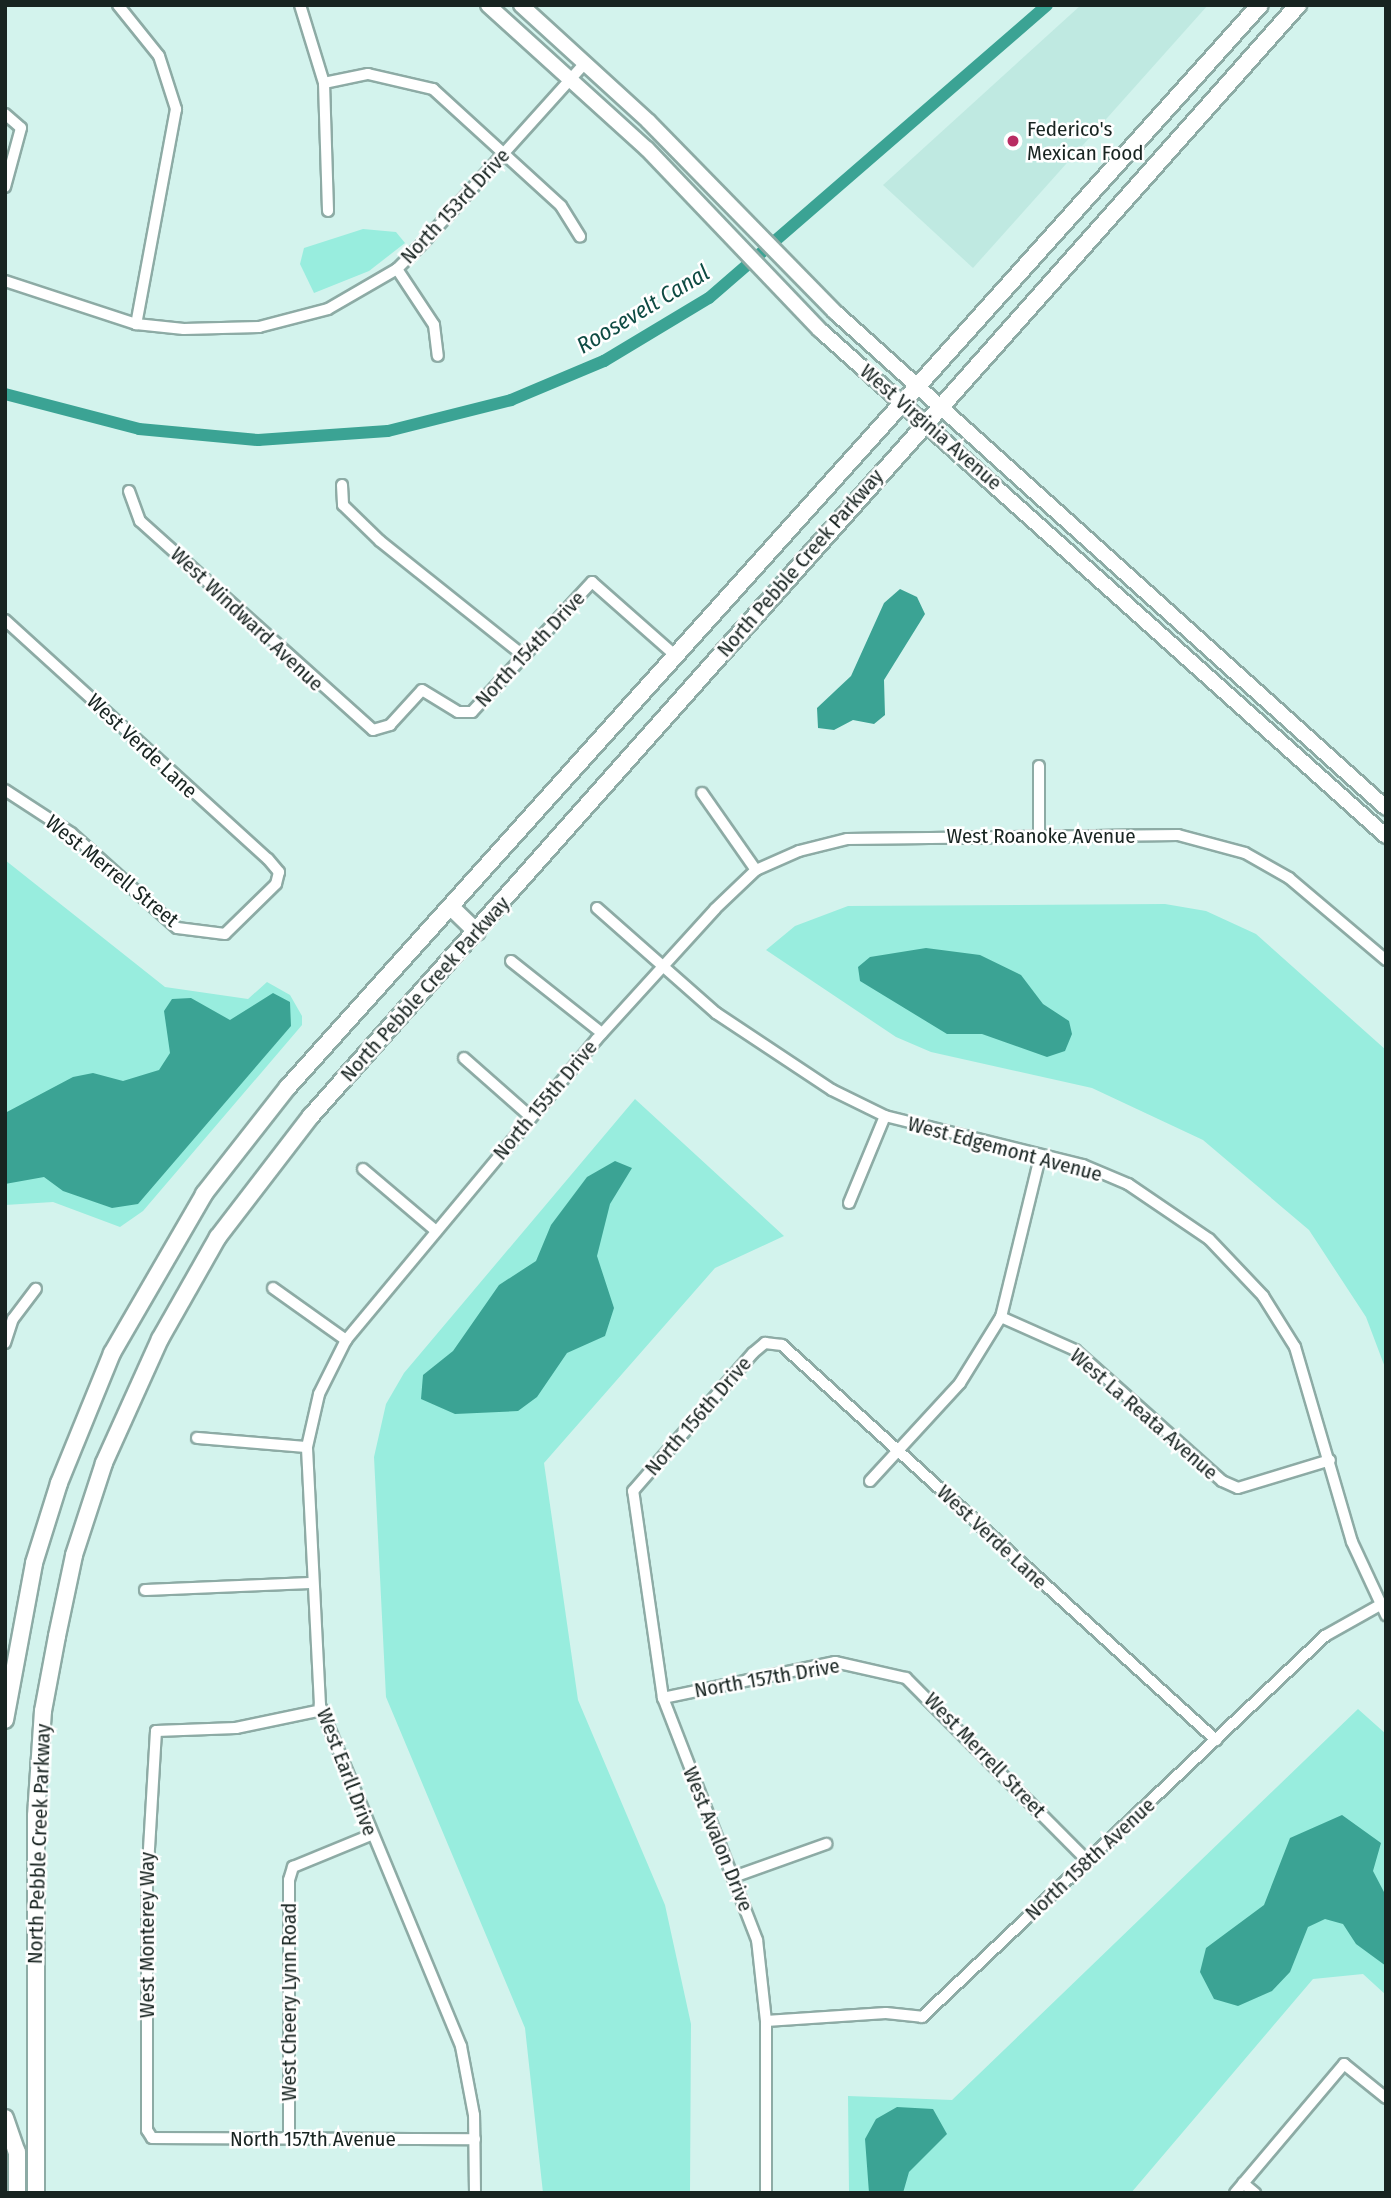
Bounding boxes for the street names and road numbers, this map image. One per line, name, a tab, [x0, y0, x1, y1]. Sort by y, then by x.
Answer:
street label: North 153rd Drive	[395, 143, 515, 269]
street label: West Virginia Avenue	[855, 359, 1007, 495]
street label: North Pebble Creek Parkway	[712, 464, 888, 662]
street label: West Windward Avenue	[165, 542, 329, 696]
street label: North 154th Drive	[470, 586, 590, 712]
street label: West Verde Lane	[82, 689, 202, 803]
street label: West Merrell Street	[40, 810, 184, 932]
street label: West Roanoke Avenue	[946, 823, 1136, 849]
street label: North Pebble Creek Parkway	[335, 891, 515, 1087]
street label: North 155th Drive	[488, 1035, 602, 1165]
street label: West Edgemont Avenue	[905, 1111, 1105, 1187]
street label: West La Reata Avenue	[1065, 1343, 1223, 1485]
street label: North 156th Drive	[639, 1351, 757, 1481]
street label: West Verde Lane	[932, 1480, 1052, 1594]
street label: North 157th Drive	[692, 1653, 842, 1703]
street label: West Merrell Street	[919, 1687, 1051, 1823]
street label: West Earll Drive	[311, 1705, 383, 1839]
street label: North Pebble Creek Parkway	[22, 1723, 56, 1965]
street label: West Avalon Drive	[678, 1763, 758, 1915]
street label: North 158th Avenue	[1020, 1792, 1160, 1926]
street label: West Monterey Way	[134, 1852, 160, 2018]
street label: West Cheery Lynn Road	[276, 1903, 302, 2101]
street label: North 157th Avenue	[230, 2126, 396, 2152]

